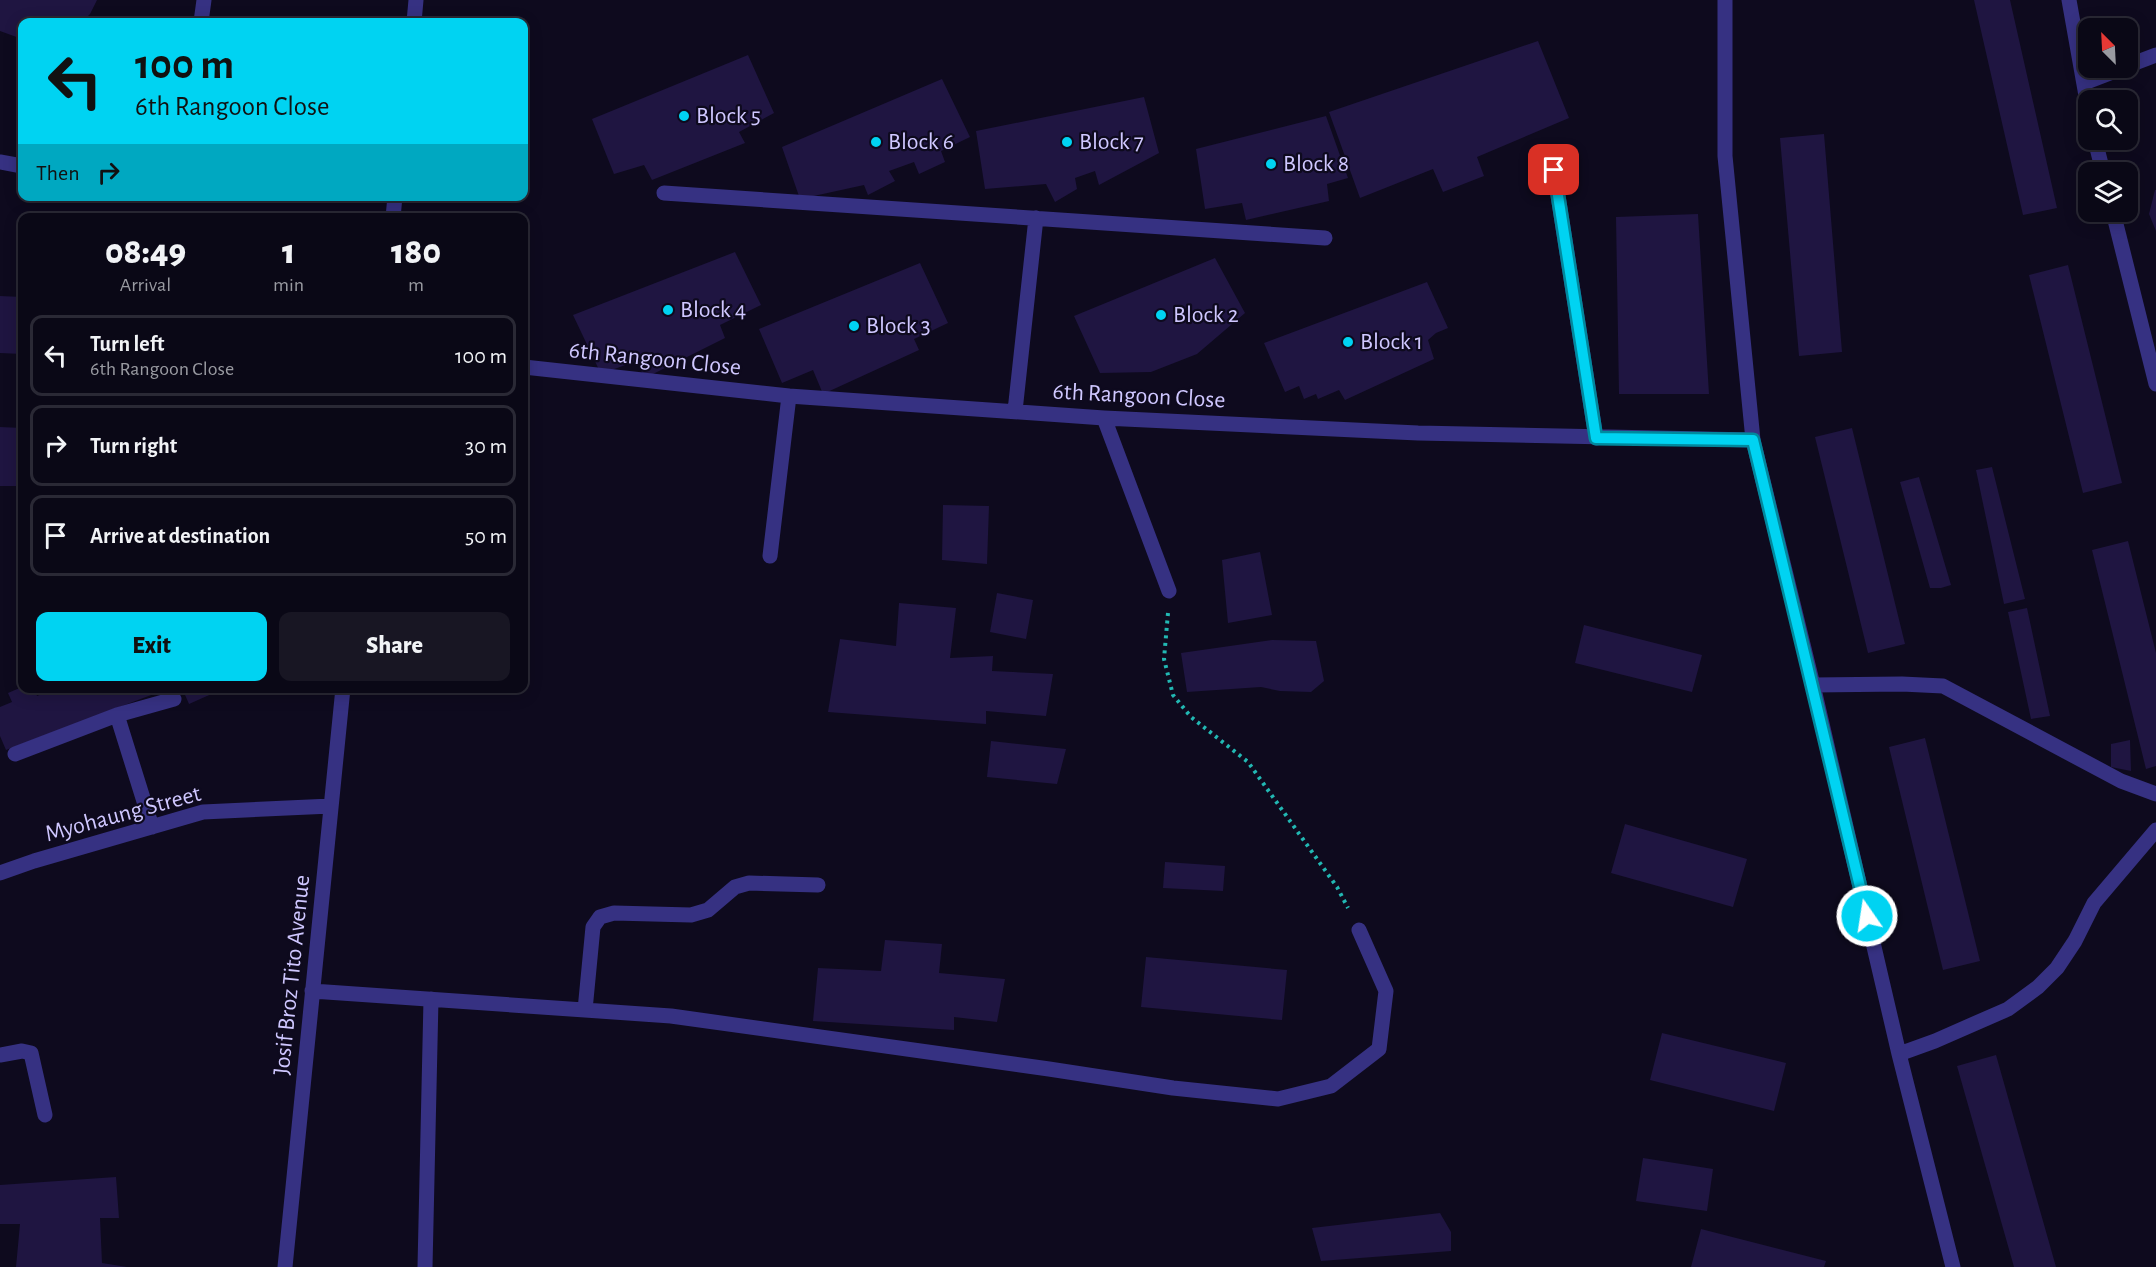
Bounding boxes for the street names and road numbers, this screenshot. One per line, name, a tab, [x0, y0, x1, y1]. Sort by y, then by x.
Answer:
street label: 6th Rangoon Close	[568, 338, 742, 380]
street label: 6th Rangoon Close	[1052, 379, 1226, 413]
street label: Myohaung Street	[42, 782, 204, 846]
street label: Josif Broz Tito Avenue	[270, 874, 314, 1076]

